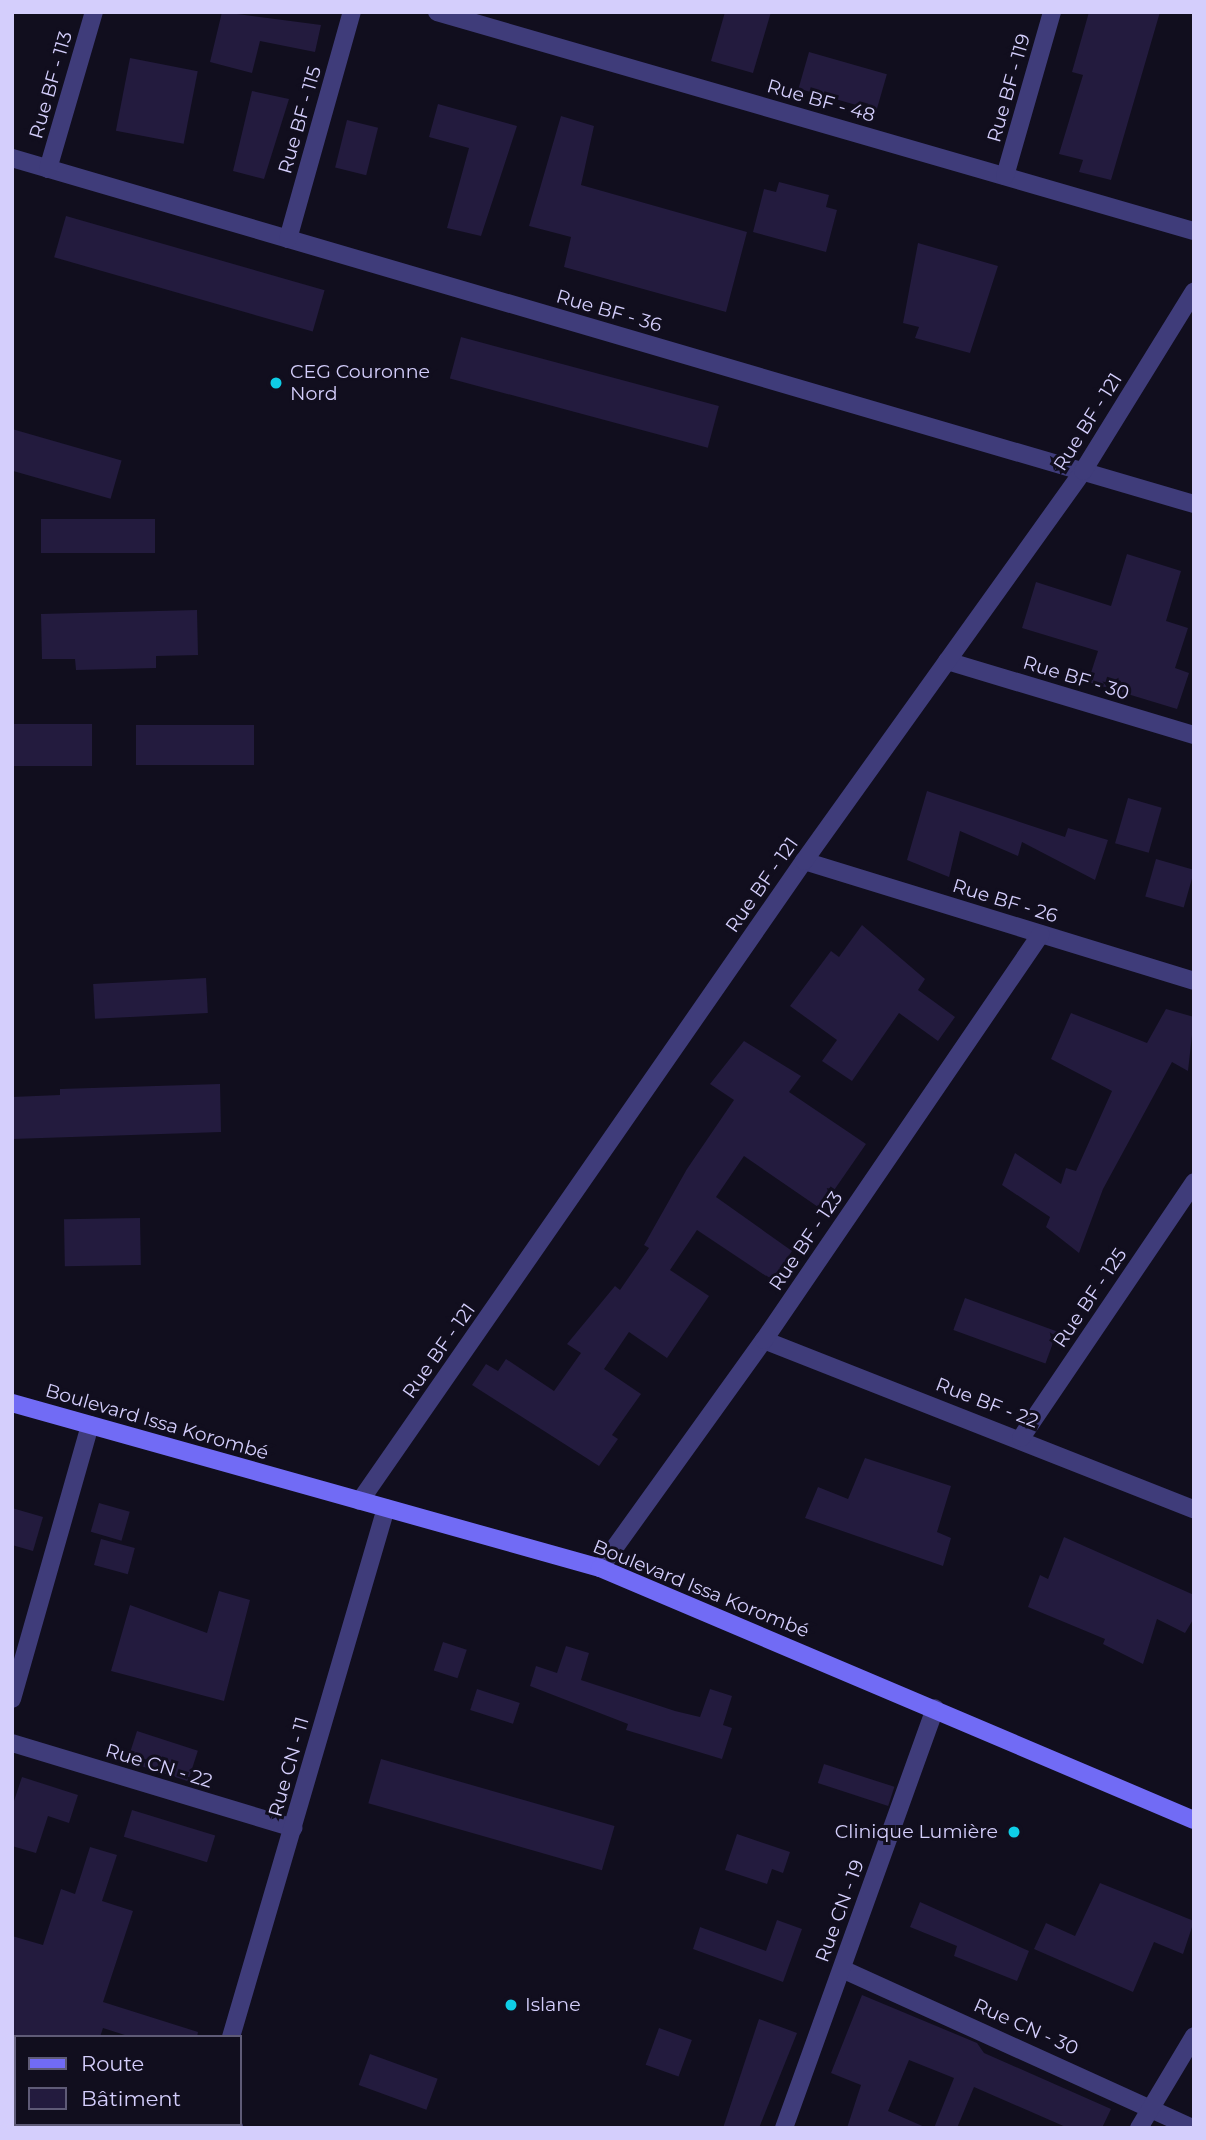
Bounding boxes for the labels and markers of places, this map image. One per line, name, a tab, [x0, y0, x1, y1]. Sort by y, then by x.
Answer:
place label: CEG Couronne Nord	[290, 361, 430, 405]
marker: CEG Couronne Nord	[268, 375, 284, 391]
place label: Clinique Lumière	[835, 1821, 998, 1843]
marker: Clinique Lumière	[1004, 1822, 1024, 1842]
place label: Islane	[525, 1994, 581, 2016]
marker: Islane	[503, 1997, 519, 2013]

